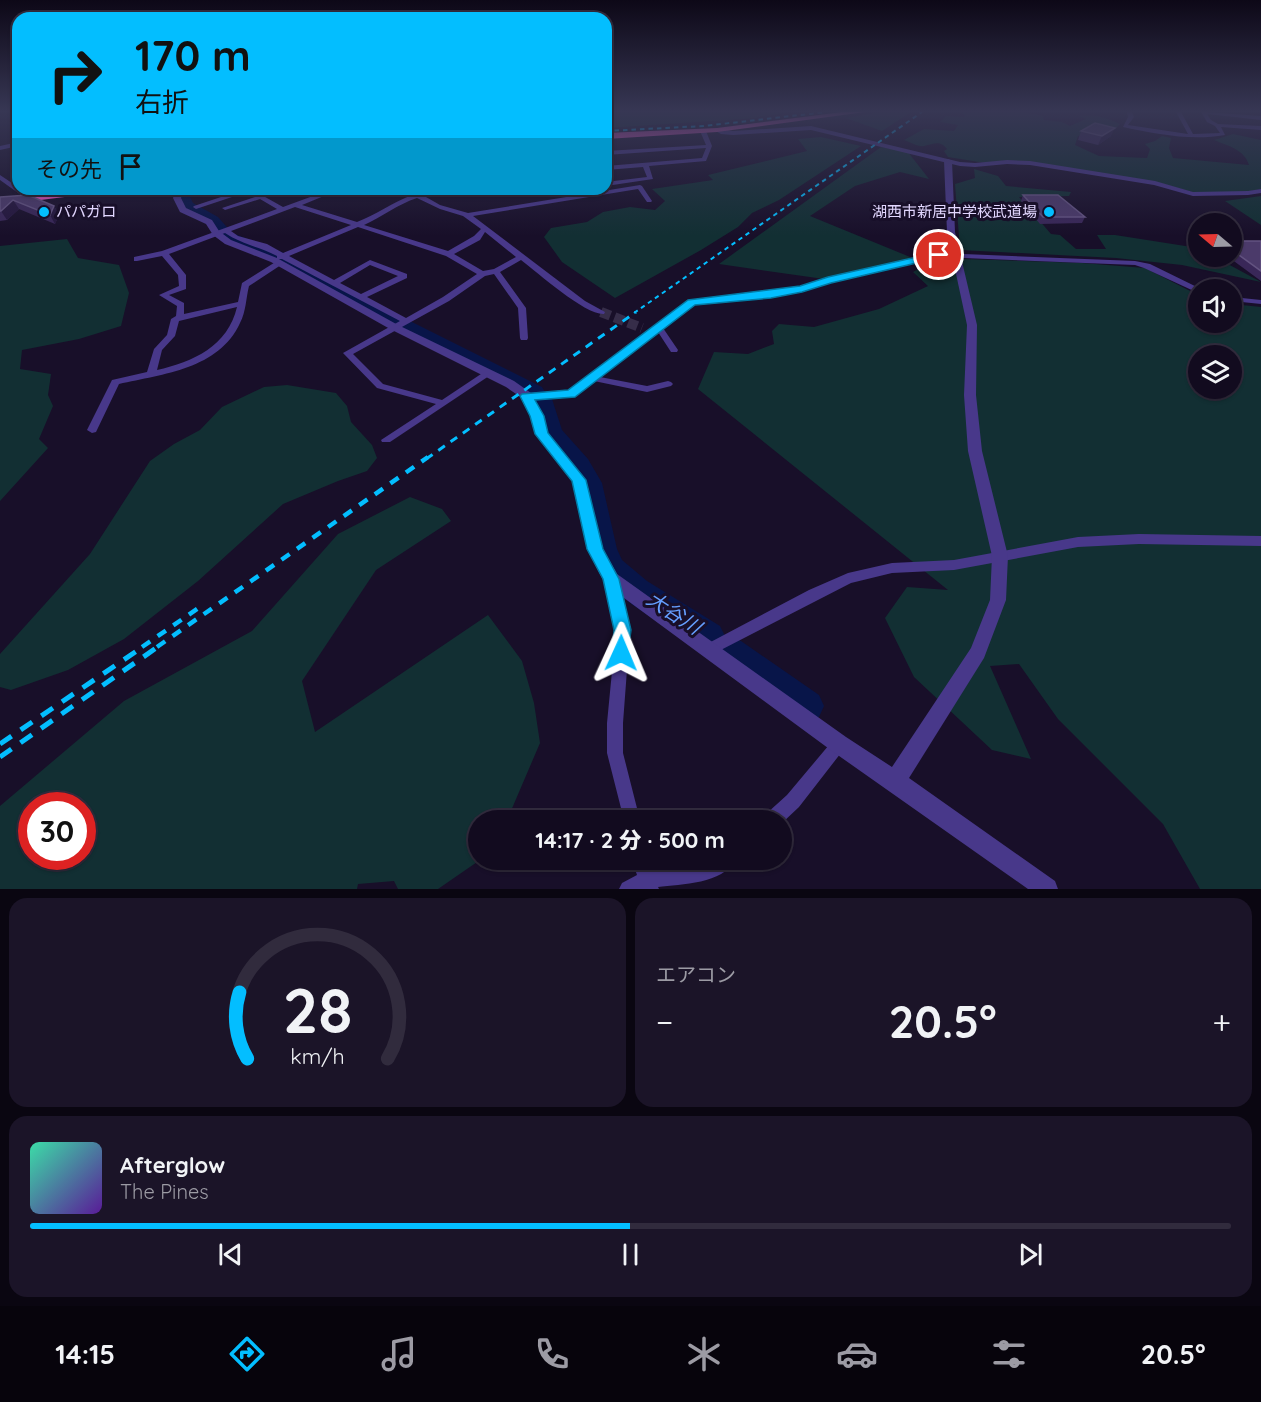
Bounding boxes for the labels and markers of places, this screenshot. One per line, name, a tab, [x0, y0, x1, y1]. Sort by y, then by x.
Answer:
place label: パパガロ	[56, 202, 116, 221]
place label: 湖西市新居中学校武道場	[872, 202, 1037, 221]
marker: パパガロ	[37, 205, 51, 219]
marker: 湖西市新居中学校武道場	[1042, 205, 1056, 219]
pin	[913, 229, 964, 280]

